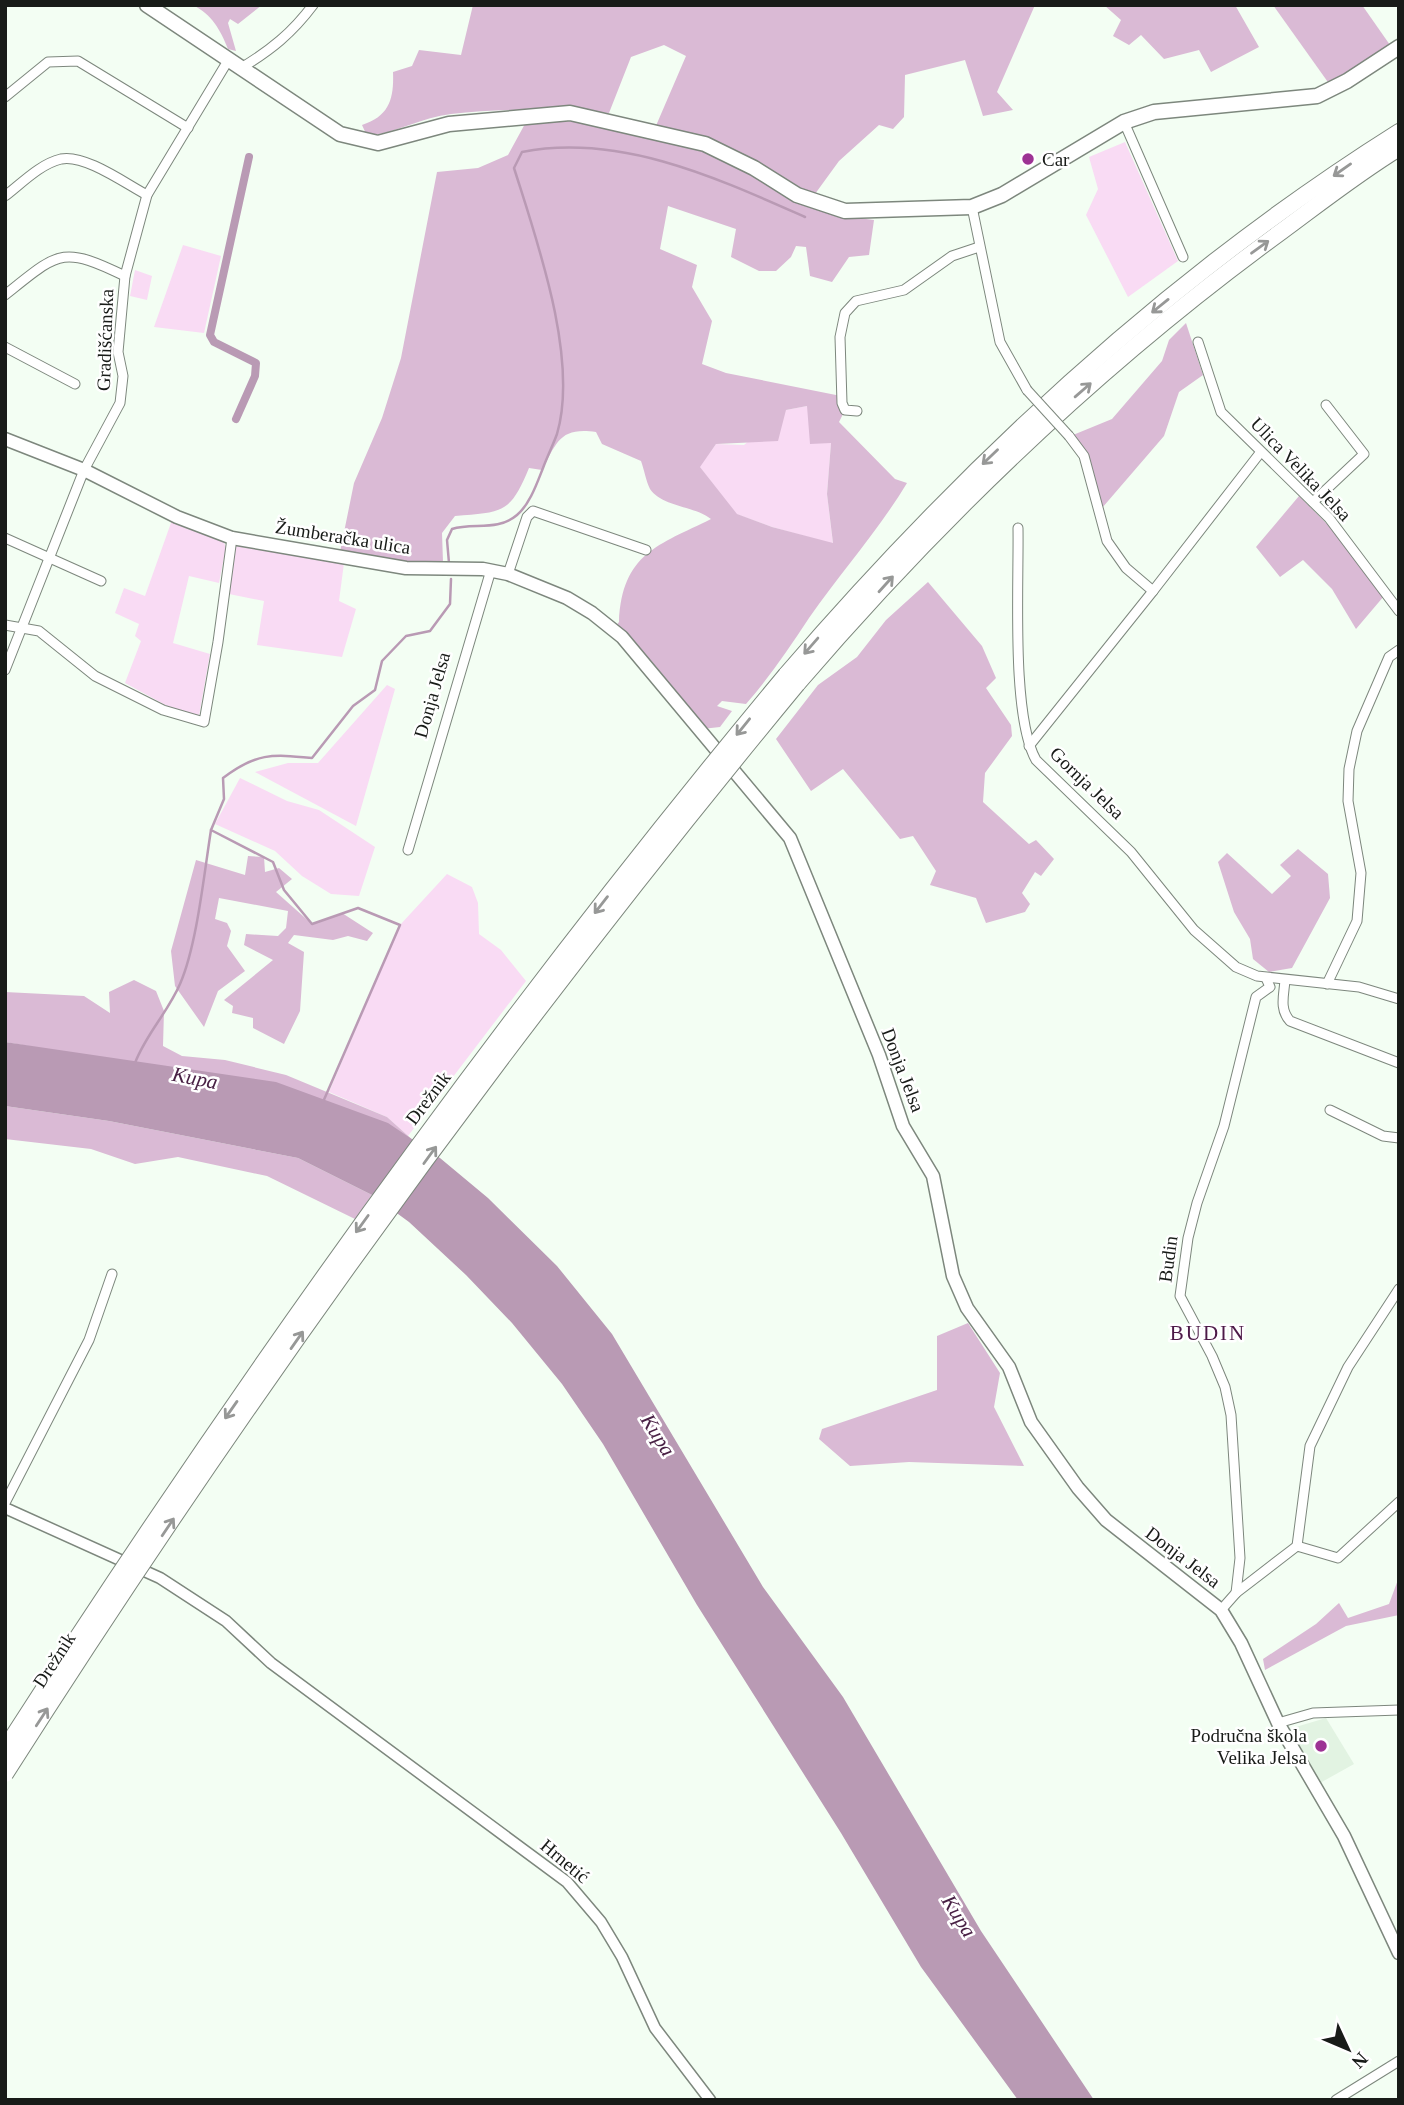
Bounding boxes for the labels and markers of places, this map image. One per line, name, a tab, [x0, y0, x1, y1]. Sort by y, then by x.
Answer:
place label: Car	[1042, 149, 1070, 170]
marker: Car	[1020, 151, 1036, 167]
place label: Područna škola Velika Jelsa	[1190, 1725, 1308, 1768]
marker: Područna škola Velika Jelsa	[1313, 1738, 1329, 1754]

